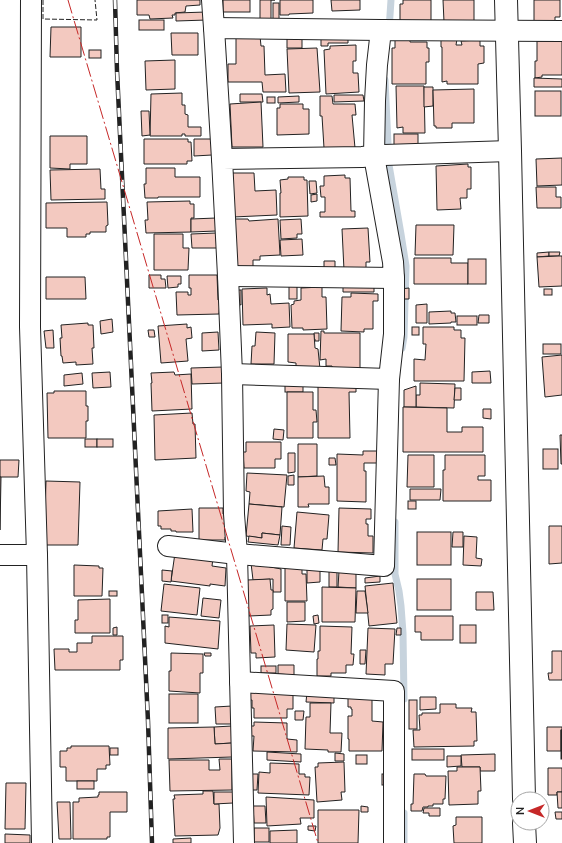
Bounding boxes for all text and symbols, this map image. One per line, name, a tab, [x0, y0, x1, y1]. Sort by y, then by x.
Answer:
north arrow	[510, 791, 550, 831]
text: N	[513, 807, 528, 815]

